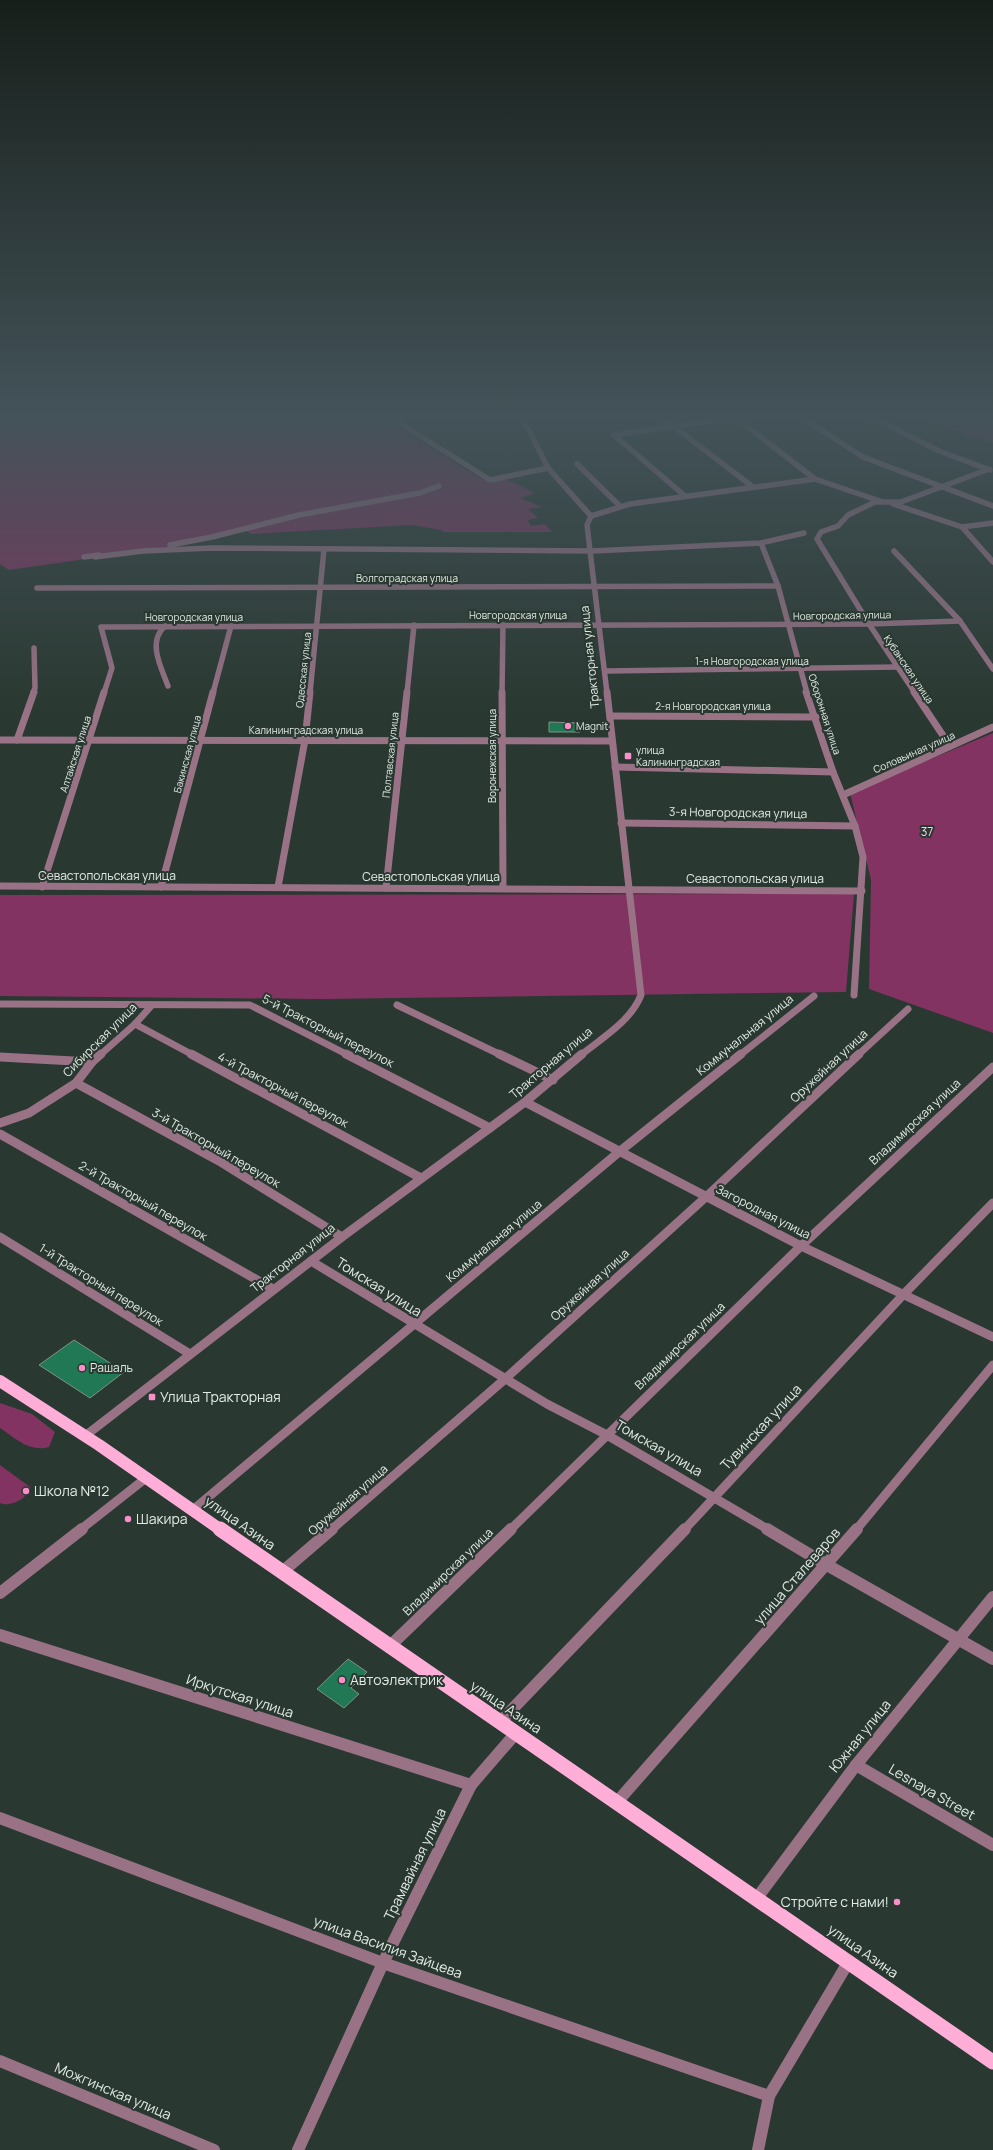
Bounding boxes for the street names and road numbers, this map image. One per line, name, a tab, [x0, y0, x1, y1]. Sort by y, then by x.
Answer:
street label: Волгоградская улица	[356, 571, 458, 585]
street label: Тракторная улица	[576, 605, 603, 709]
street label: Новгородская улица	[793, 607, 891, 623]
street label: Новгородская улица	[469, 608, 567, 622]
street label: Новгородская улица	[145, 610, 243, 624]
street label: Одесская улица	[292, 631, 314, 709]
street label: Кубанская улица	[881, 632, 937, 706]
street label: 1-я Новгородская улица	[695, 654, 809, 668]
street label: Оборонная улица	[805, 672, 845, 756]
street label: 2-я Новгородская улица	[655, 699, 771, 713]
street label: Воронежская улица	[485, 709, 499, 803]
street label: Полтавская улица	[379, 711, 401, 799]
street label: Алтайская улица	[56, 714, 94, 794]
street label: Бакинская улица	[170, 714, 204, 794]
street label: Калининградская улица	[249, 723, 363, 737]
street label: Соловьиная улица	[871, 728, 957, 776]
street label: 3-я Новгородская улица	[669, 803, 807, 822]
street label: Севастопольская улица	[38, 867, 176, 884]
street label: Севастопольская улица	[362, 868, 500, 885]
street label: Севастопольская улица	[686, 870, 824, 887]
street label: 5-й Тракторный переулок	[259, 990, 398, 1072]
street label: Коммунальная улица	[693, 990, 797, 1079]
street label: Сибирская улица	[59, 999, 140, 1080]
street label: Тракторная улица	[506, 1023, 596, 1102]
street label: Оружейная улица	[786, 1025, 871, 1106]
street label: 4-й Тракторный переулок	[215, 1048, 353, 1132]
street label: Владимирская улица	[865, 1075, 964, 1169]
street label: 3-й Тракторный переулок	[149, 1104, 284, 1192]
street label: 2-й Тракторный переулок	[76, 1157, 212, 1245]
street label: Загородная улица	[713, 1180, 814, 1243]
street label: Коммунальная улица	[442, 1195, 545, 1286]
street label: Тракторная улица	[247, 1219, 339, 1296]
street label: 1-й Тракторный переулок	[36, 1239, 168, 1330]
street label: Оружейная улица	[547, 1245, 633, 1325]
street label: Томская улица	[333, 1253, 426, 1321]
street label: Владимирская улица	[631, 1298, 728, 1393]
street label: Тувинская улица	[716, 1380, 805, 1474]
street label: Томская улица	[612, 1415, 706, 1480]
street label: Оружейная улица	[304, 1460, 391, 1539]
street label: улица Азина	[201, 1491, 279, 1554]
street label: улица Сталеваров	[749, 1523, 844, 1628]
street label: Владимирская улица	[399, 1524, 496, 1619]
street label: Иркутская улица	[184, 1669, 296, 1722]
street label: улица Азина	[467, 1676, 546, 1737]
street label: Южная улица	[824, 1695, 895, 1776]
street label: Lesnaya Street	[885, 1759, 979, 1824]
street label: Трамвайная улица	[379, 1804, 450, 1923]
street label: улица Василия Зайцева	[311, 1911, 465, 1982]
street label: улица Азина	[824, 1919, 902, 1982]
street label: Можгинская улица	[52, 2057, 174, 2124]

